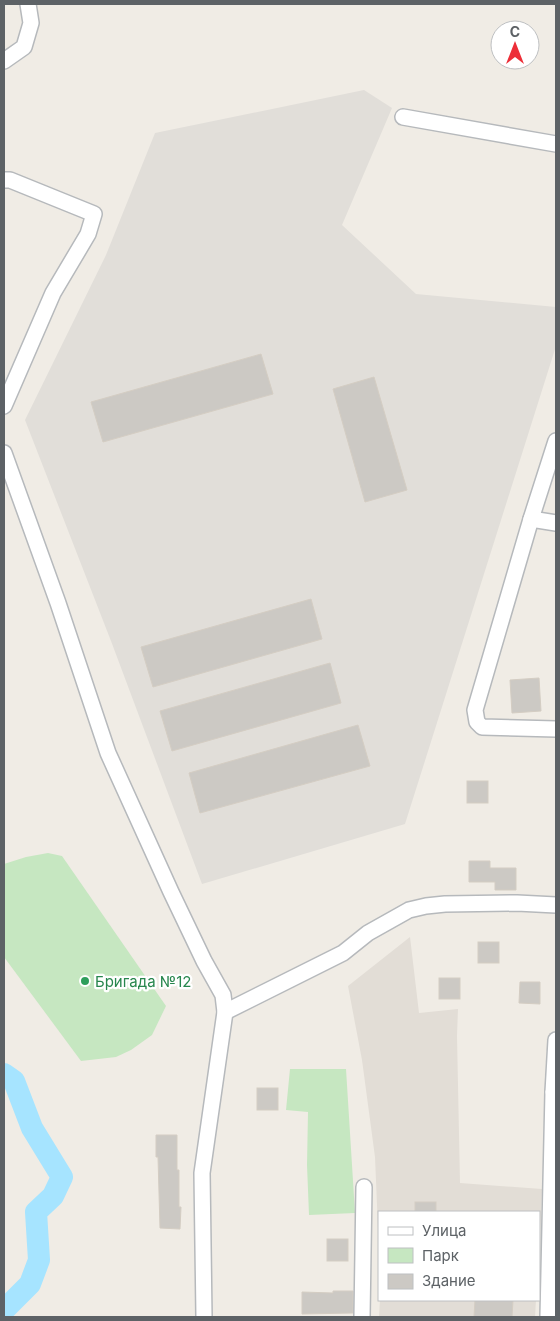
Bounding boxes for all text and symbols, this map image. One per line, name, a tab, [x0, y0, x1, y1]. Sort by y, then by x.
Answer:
north arrow	[490, 20, 540, 70]
text: С	[510, 23, 520, 40]
place label: Бригада №12	[95, 972, 191, 991]
marker: Бригада №12	[79, 975, 91, 987]
legend	[378, 1211, 540, 1301]
text: Улица	[422, 1221, 466, 1240]
text: Парк	[422, 1246, 459, 1265]
text: Здание	[422, 1271, 476, 1290]

